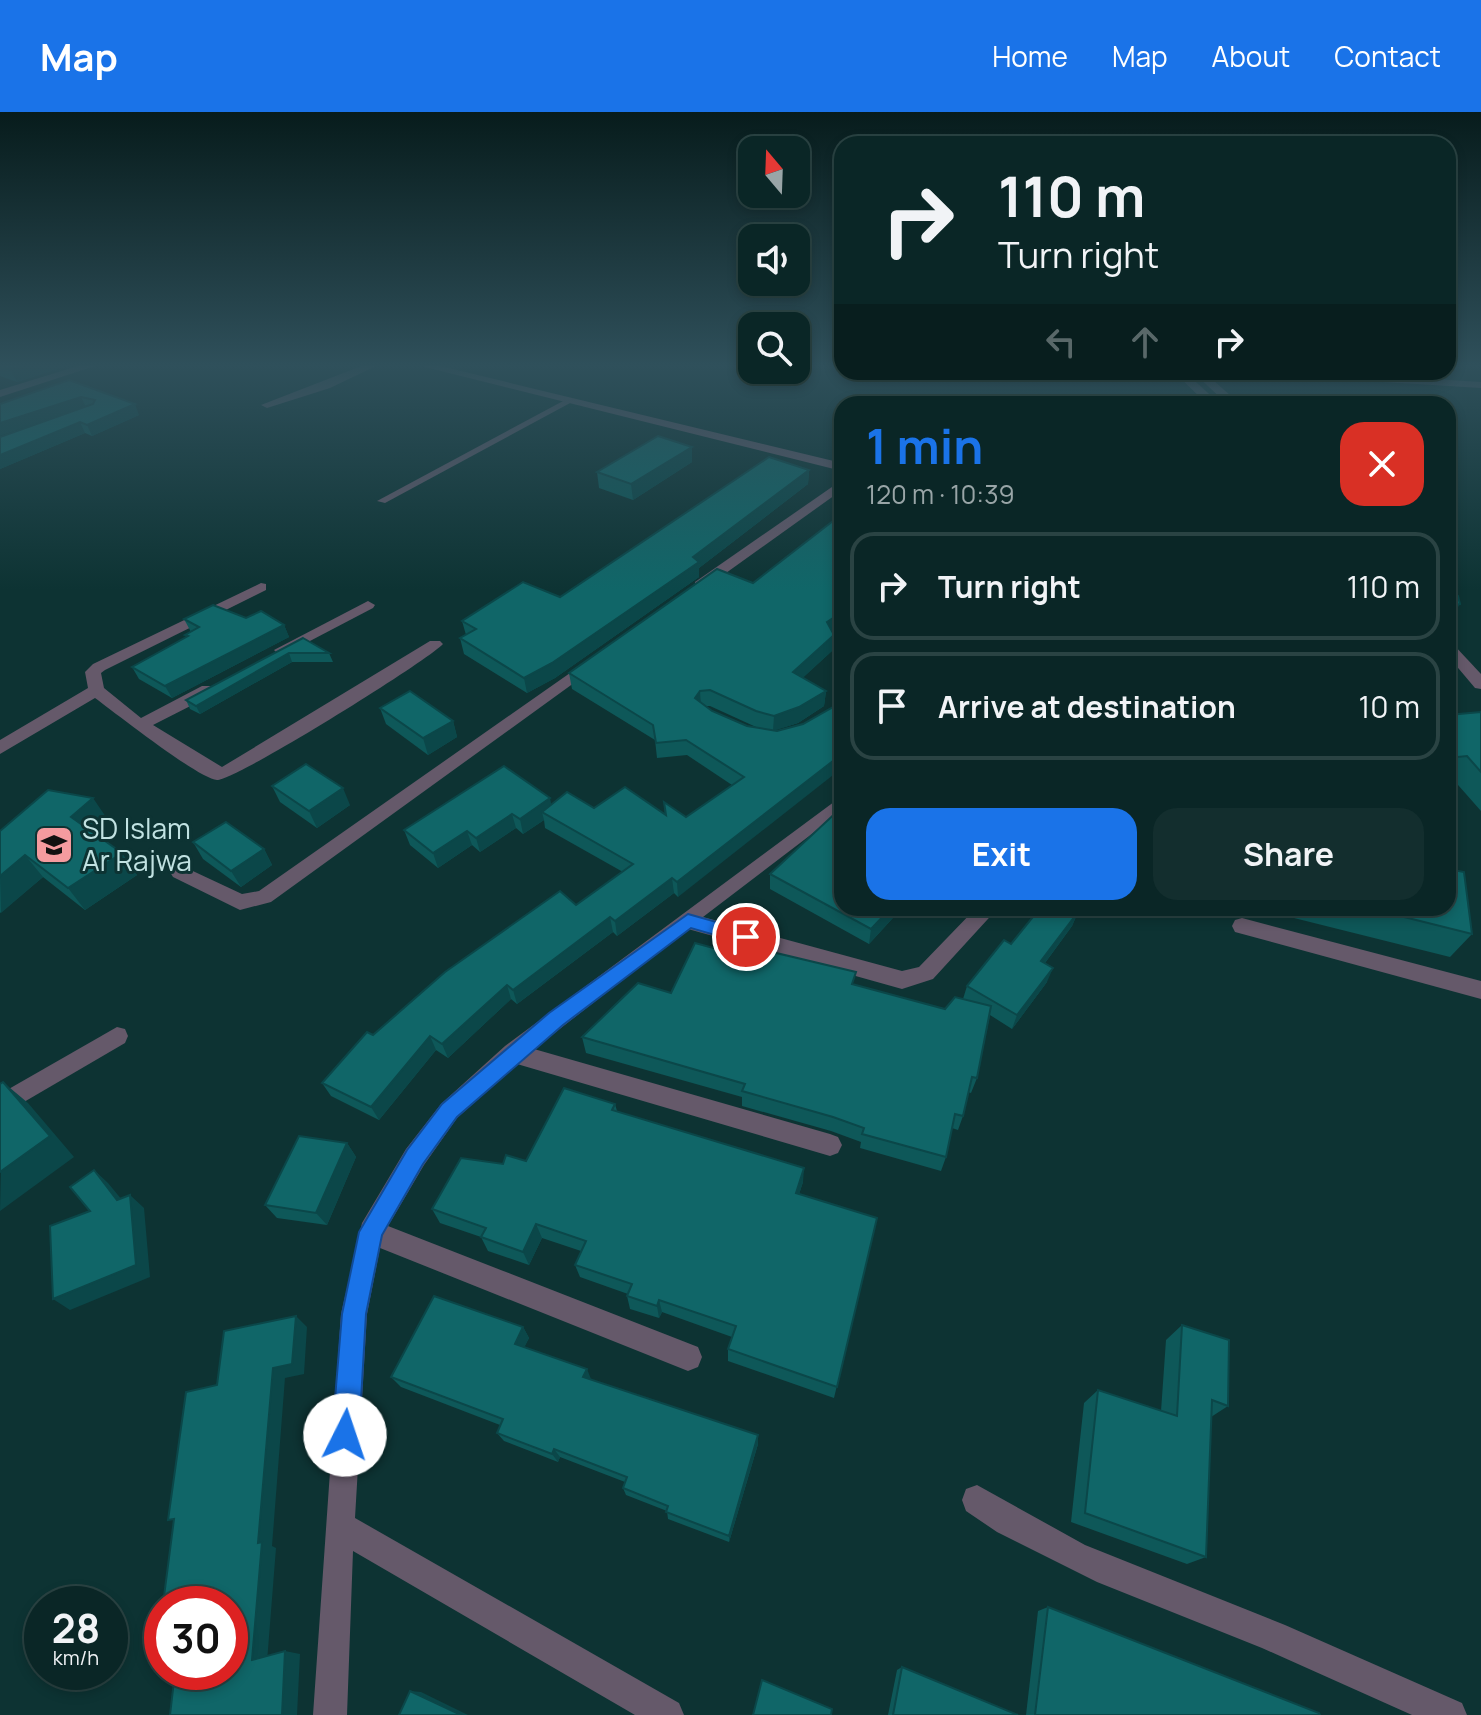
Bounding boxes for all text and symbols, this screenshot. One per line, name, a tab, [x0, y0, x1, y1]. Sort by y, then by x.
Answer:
text: Map	[40, 30, 118, 82]
text: Home	[992, 37, 1068, 75]
text: Map	[1112, 37, 1168, 75]
text: About	[1212, 37, 1290, 75]
text: Contact	[1334, 37, 1441, 75]
north arrow	[738, 136, 810, 208]
map controls	[738, 136, 810, 384]
text: 110 m	[998, 157, 1145, 234]
icon: right	[866, 168, 970, 272]
button: sound	[738, 224, 810, 296]
text: Turn right	[998, 230, 1159, 279]
button: search	[738, 312, 810, 384]
icon: left	[1039, 320, 1083, 364]
icon: ahead	[1123, 320, 1167, 364]
icon: right	[1207, 320, 1251, 364]
text: 1 min	[866, 413, 983, 478]
button: close	[1340, 422, 1424, 506]
text: 120 m · 10:39	[866, 476, 1015, 512]
icon: right	[870, 564, 914, 608]
text: Turn right	[938, 566, 1081, 607]
text: 110 m	[1347, 566, 1420, 607]
icon: arrive	[870, 684, 914, 728]
text: Arrive at destination	[938, 686, 1236, 727]
text: 10 m	[1359, 686, 1420, 727]
button: Exit	[866, 808, 1137, 900]
button: Share	[1153, 808, 1424, 900]
place label: SD Islam Ar Rajwa	[82, 809, 192, 879]
school or university icon: SD Islam Ar Rajwa	[33, 824, 75, 866]
pin	[712, 903, 780, 971]
icon: arrive	[724, 915, 768, 959]
position arrow	[303, 1393, 387, 1477]
speed limit sign: 30	[144, 1586, 248, 1690]
text: 28	[52, 1600, 100, 1655]
text: km/h	[53, 1644, 99, 1671]

